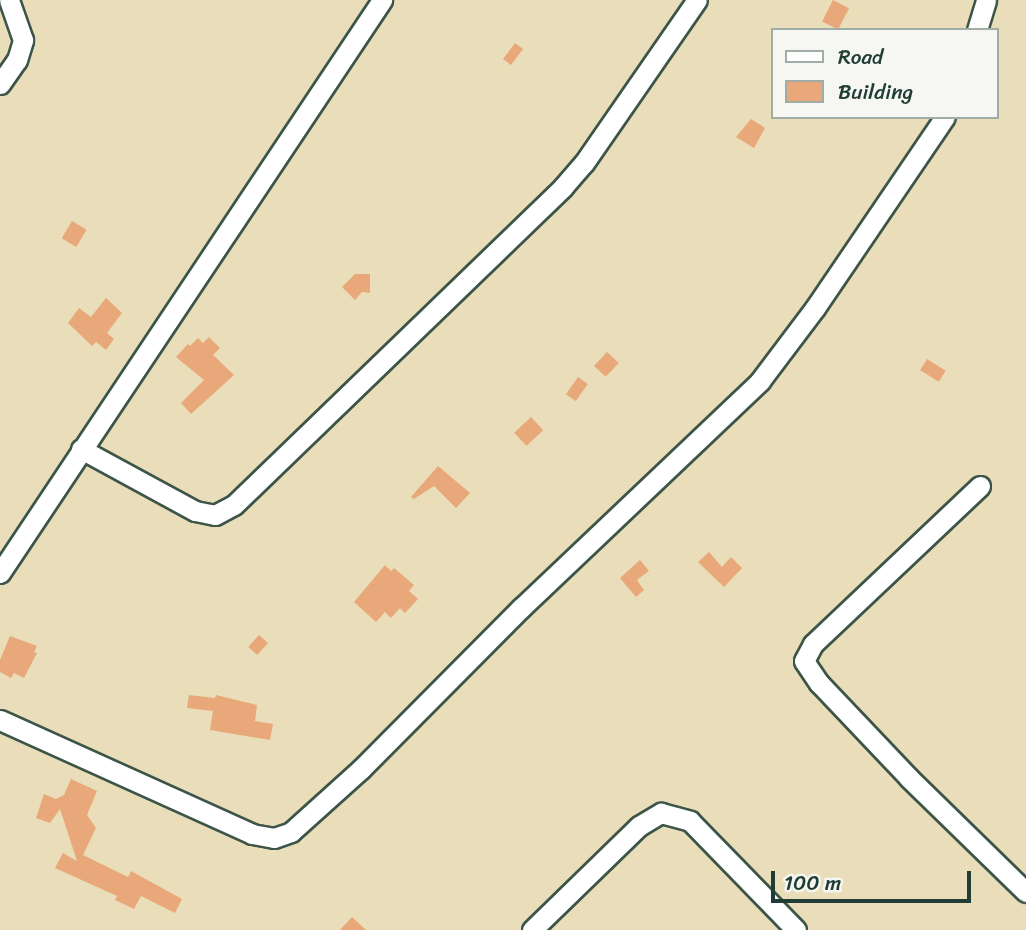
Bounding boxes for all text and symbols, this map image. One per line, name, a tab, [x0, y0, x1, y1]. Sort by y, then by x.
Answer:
legend	[771, 28, 998, 119]
text: Road	[838, 38, 883, 76]
text: Building	[838, 73, 913, 111]
scale bar	[774, 856, 974, 900]
text: 100 m	[784, 864, 841, 902]

